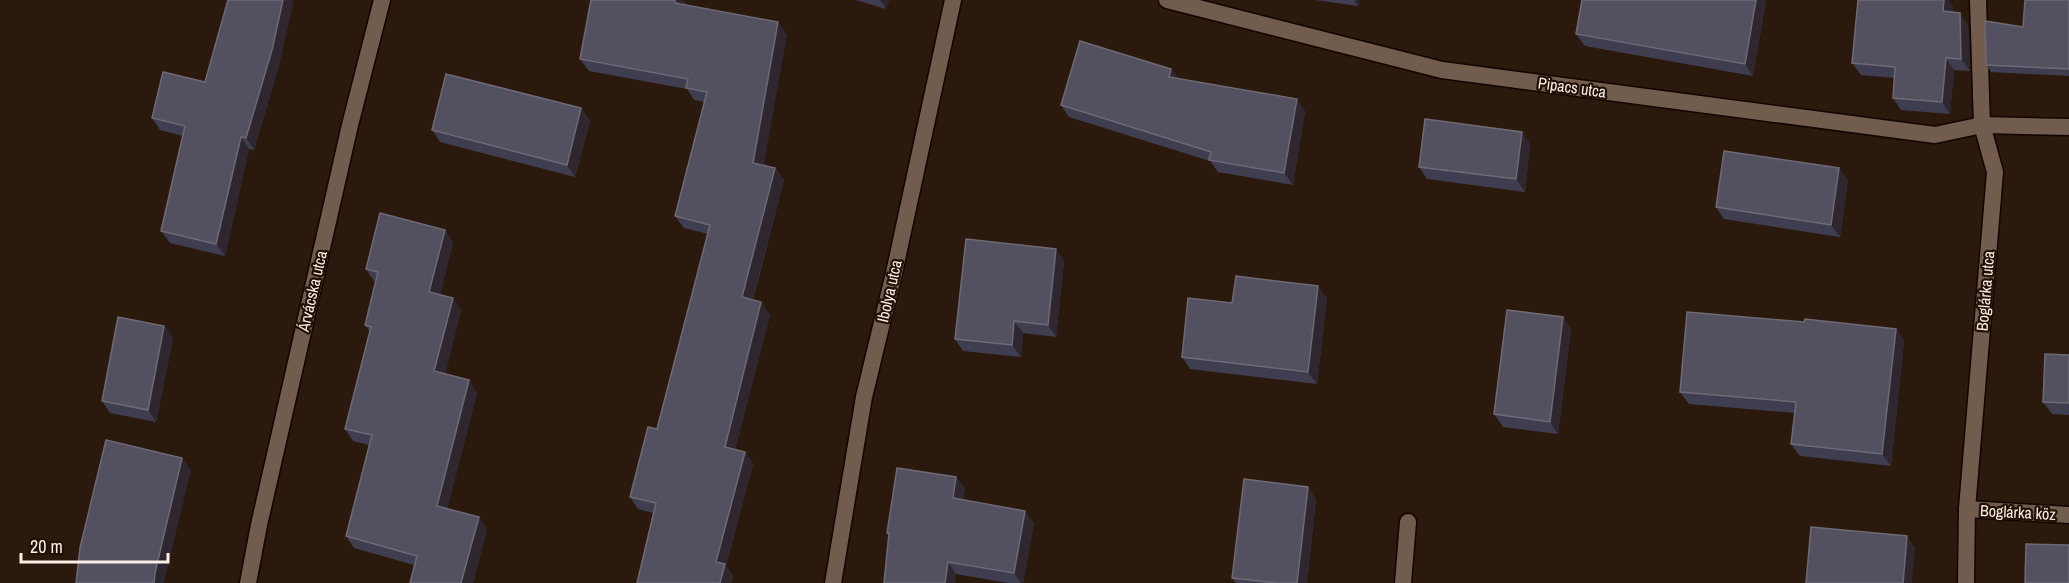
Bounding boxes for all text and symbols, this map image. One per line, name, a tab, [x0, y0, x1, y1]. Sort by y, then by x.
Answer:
street label: Pipacs utca	[1537, 71, 1608, 103]
street label: Árvácska utca	[292, 248, 332, 335]
street label: Boglárka utca	[1971, 249, 2000, 332]
street label: Ibolya utca	[871, 257, 907, 324]
street label: Boglárka köz	[1980, 499, 2057, 525]
scale bar	[21, 526, 168, 564]
text: 20 m	[30, 534, 63, 559]

